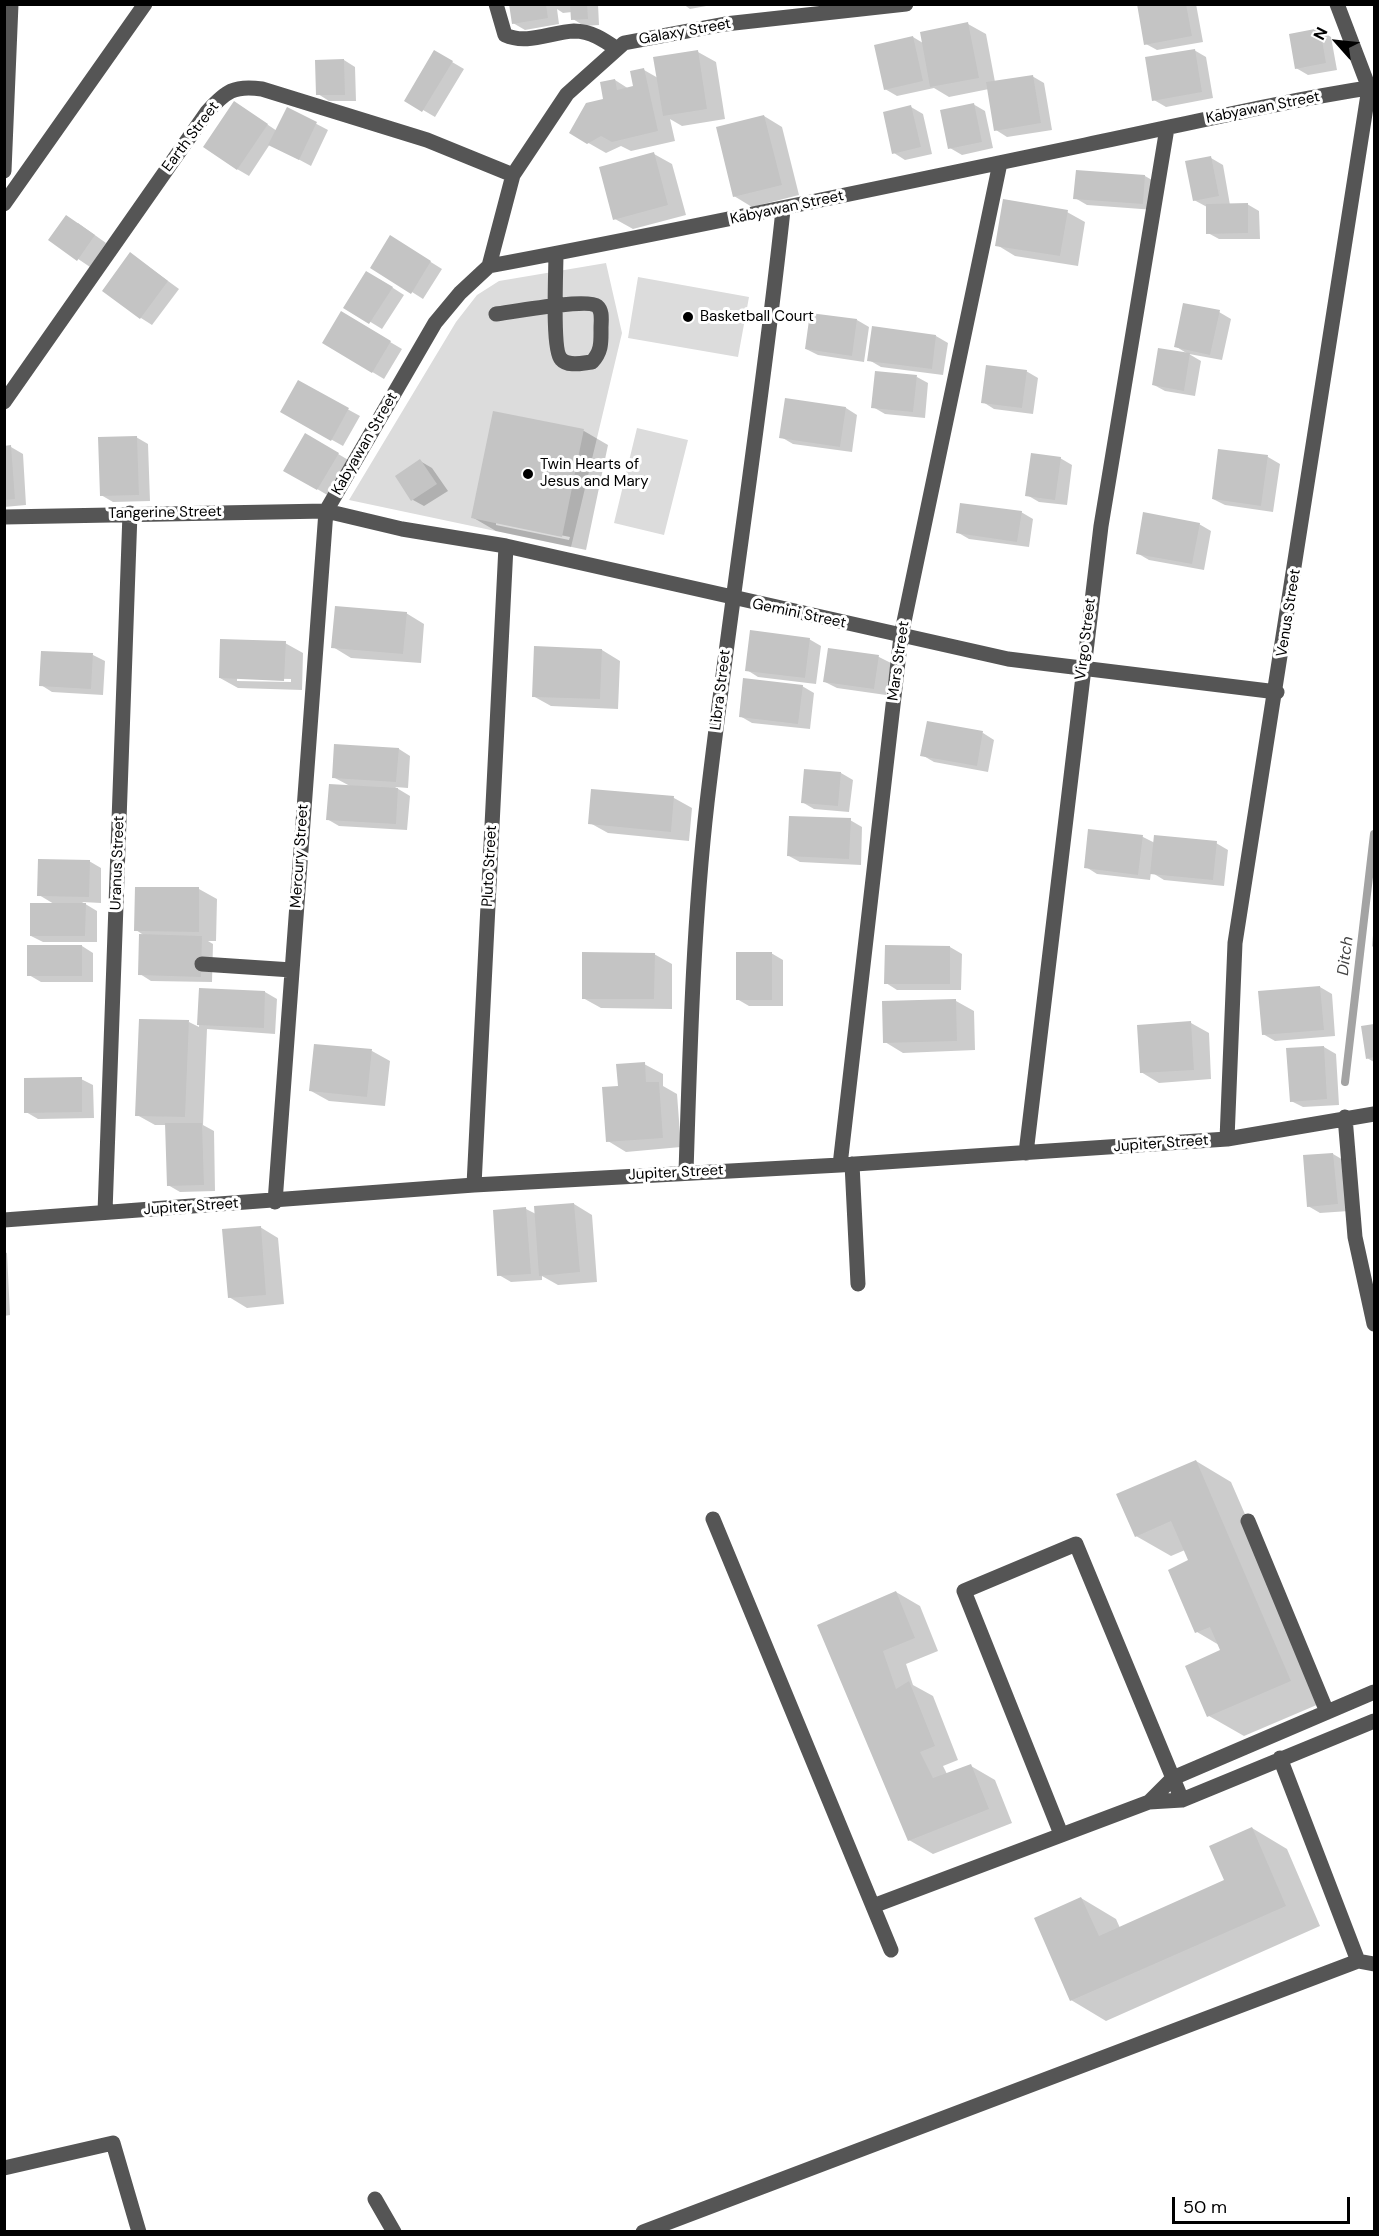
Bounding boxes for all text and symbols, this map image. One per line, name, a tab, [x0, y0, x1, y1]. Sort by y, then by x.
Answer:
north arrow	[1307, 12, 1367, 72]
street label: Galaxy Street	[637, 15, 733, 49]
text: N	[1309, 24, 1333, 44]
street label: Kabyawan Street	[1204, 88, 1322, 128]
street label: Earth Street	[159, 98, 223, 176]
street label: Kabyawan Street	[729, 187, 845, 229]
place label: Basketball Court	[700, 308, 814, 326]
marker: Basketball Court	[681, 310, 695, 324]
street label: Kabyawan Street	[328, 389, 402, 499]
place label: Twin Hearts of Jesus and Mary	[540, 456, 649, 491]
marker: Twin Hearts of Jesus and Mary	[521, 467, 535, 481]
street label: Tangerine Street	[108, 503, 222, 523]
street label: Venus Street	[1273, 568, 1305, 658]
street label: Gemini Street	[750, 595, 848, 633]
street label: Virgo Street	[1072, 597, 1100, 681]
street label: Mars Street	[884, 620, 914, 702]
street label: Libra Street	[707, 649, 735, 731]
street label: Mercury Street	[287, 804, 313, 908]
street label: Uranus Street	[107, 815, 129, 911]
street label: Pluto Street	[479, 825, 501, 907]
water label: Ditch	[1334, 935, 1358, 977]
street label: Jupiter Street	[1113, 1132, 1209, 1156]
street label: Jupiter Street	[628, 1162, 724, 1184]
street label: Jupiter Street	[143, 1195, 239, 1219]
scale bar	[1175, 2185, 1354, 2223]
text: 50 m	[1183, 2195, 1227, 2219]

